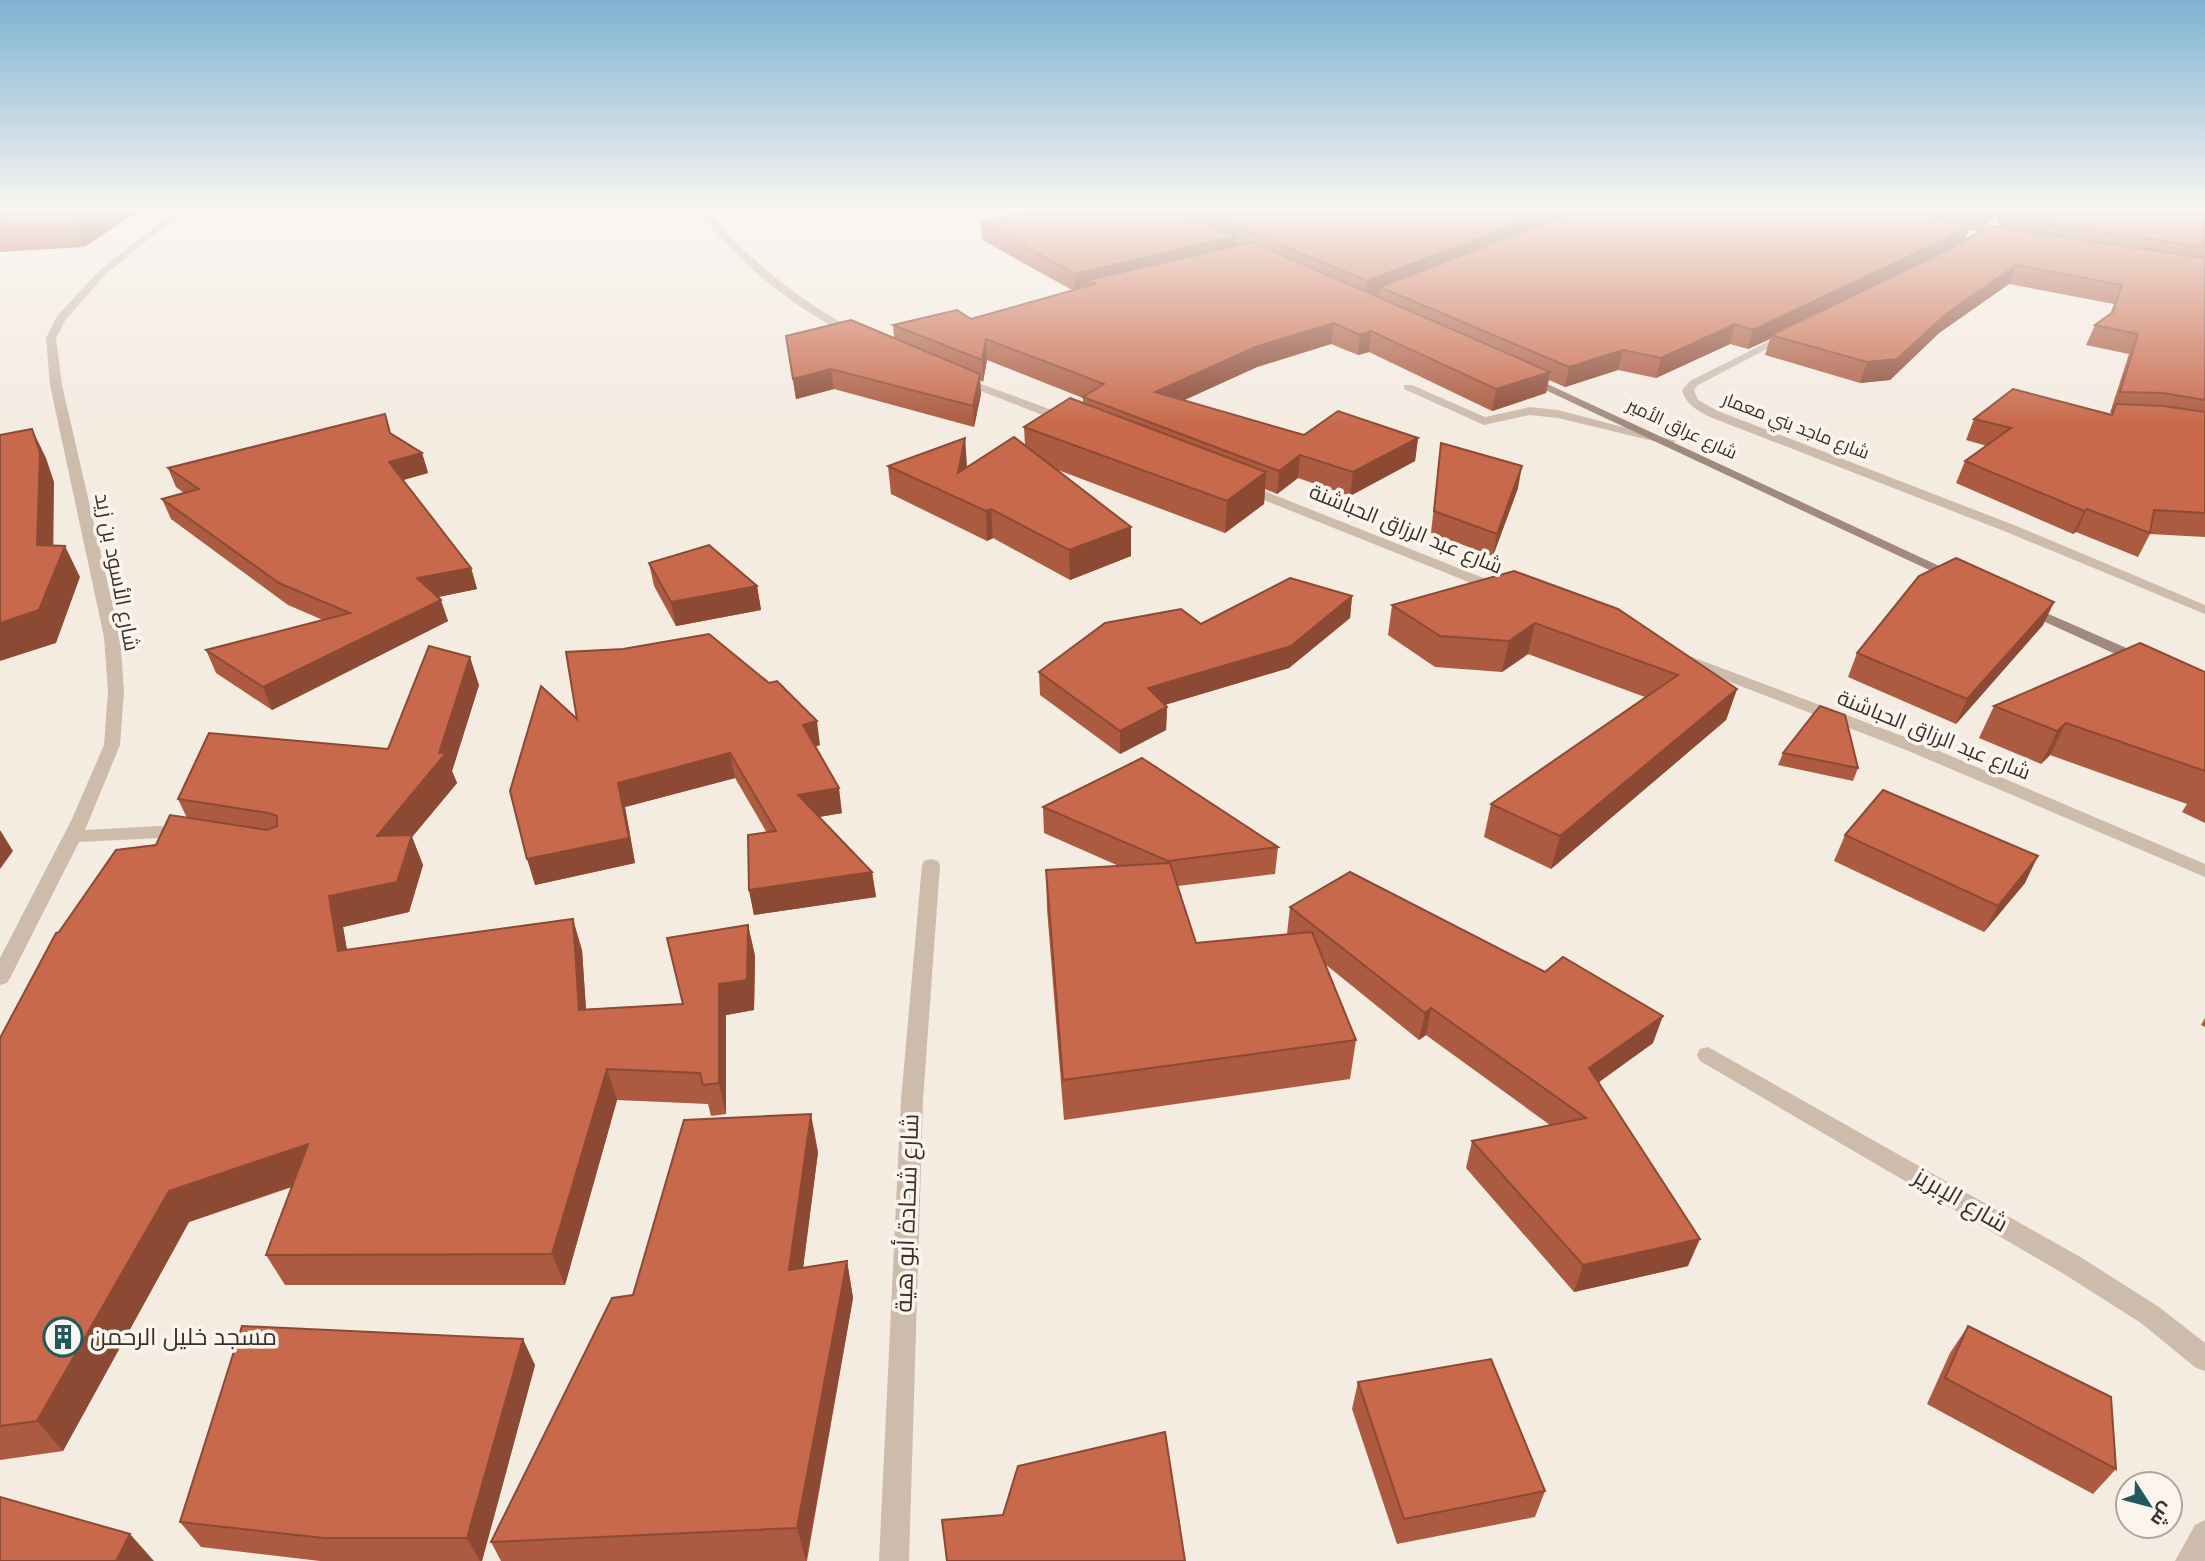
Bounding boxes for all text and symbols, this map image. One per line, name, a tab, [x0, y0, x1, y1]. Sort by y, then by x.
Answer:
street label: شارع ماجد بني معمار	[1718, 386, 1873, 467]
street label: شارع عراق الأمير	[1622, 392, 1742, 465]
street label: شارع عبد الرزاق الحباشنة	[1305, 476, 1507, 581]
street label: شارع الأسود بن زيد	[88, 491, 147, 653]
street label: شارع عبد الرزاق الحباشنة	[1833, 682, 2035, 787]
street label: شارع شحادة أبو هية	[886, 1113, 926, 1313]
street label: شارع الإبريز	[1906, 1157, 2015, 1240]
building icon: مسجد خليل الرحمن	[42, 1316, 84, 1358]
place label: مسجد خليل الرحمن	[90, 1319, 277, 1352]
north arrow	[2114, 1470, 2184, 1540]
text: ش	[2145, 1497, 2180, 1532]

